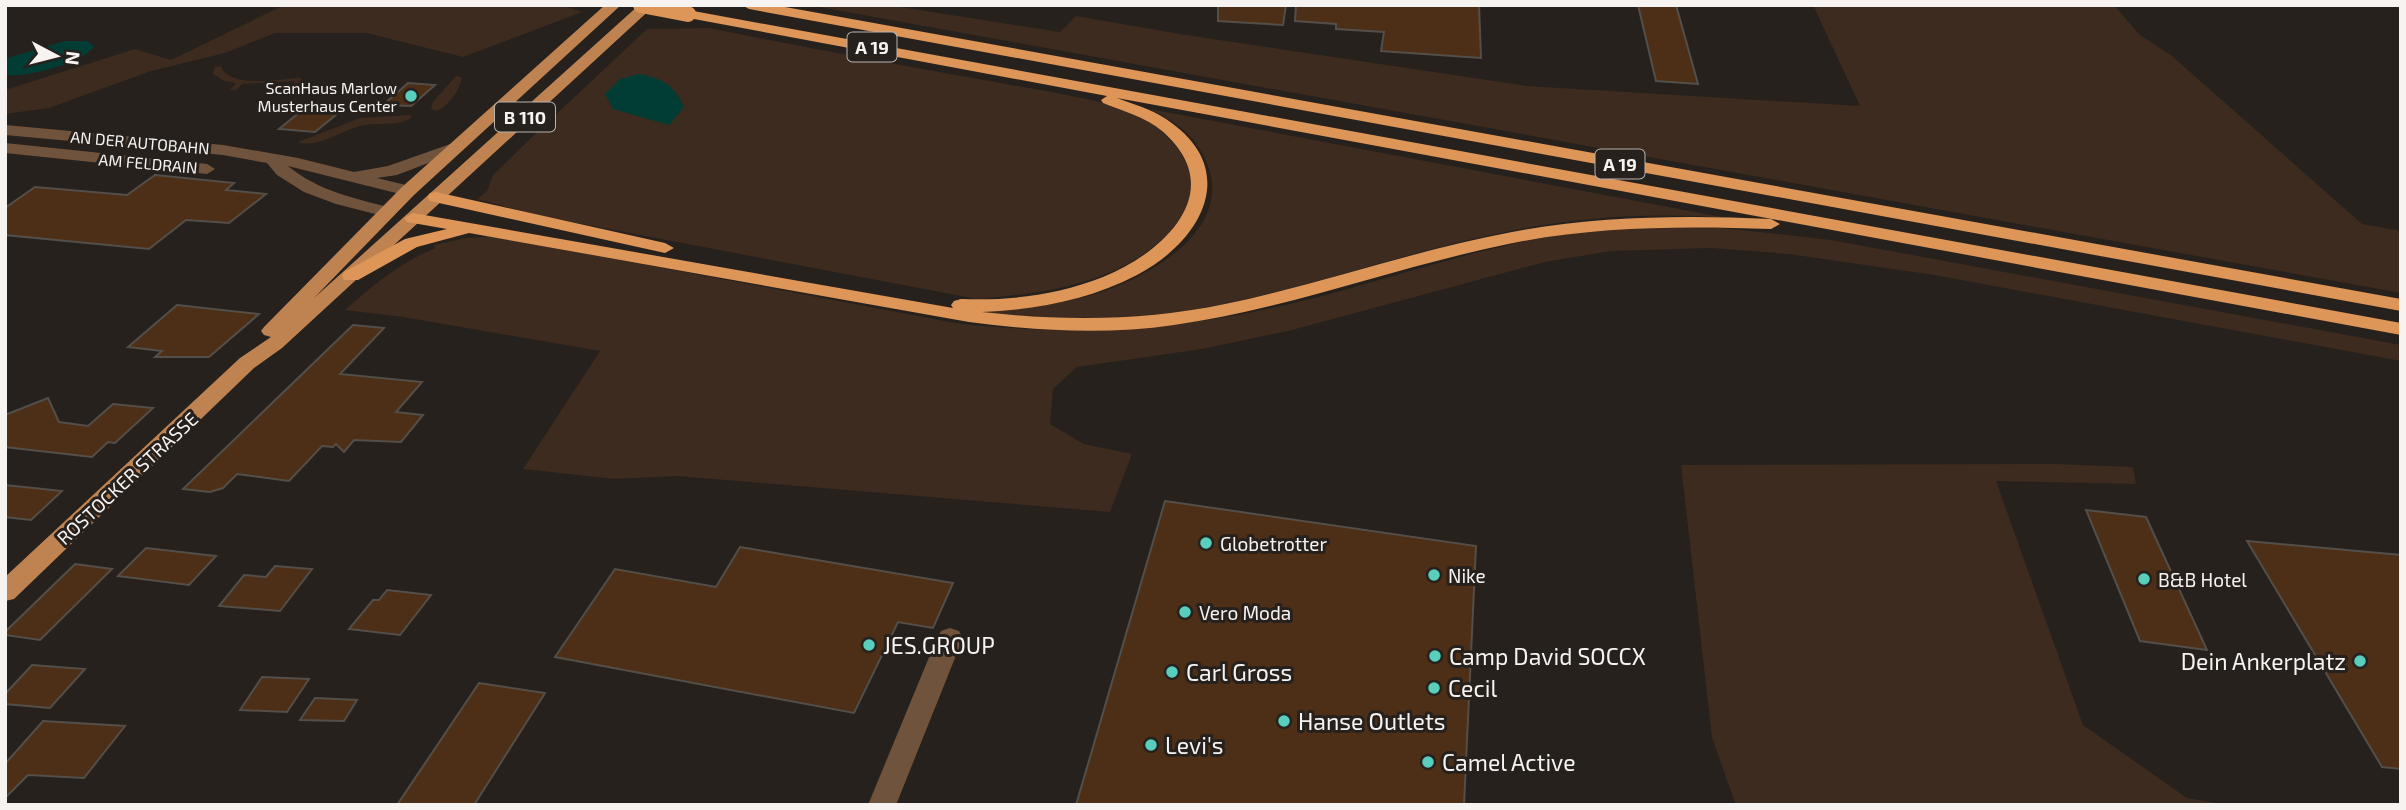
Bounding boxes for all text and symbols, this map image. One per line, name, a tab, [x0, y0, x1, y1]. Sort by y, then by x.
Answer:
north arrow	[21, 21, 91, 91]
road number: A 19	[848, 32, 896, 62]
text: N	[61, 50, 86, 66]
place label: ScanHaus Marlow Musterhaus Center	[258, 78, 398, 115]
marker: ScanHaus Marlow Musterhaus Center	[403, 88, 419, 104]
road number: B 110	[495, 103, 555, 132]
street label: AN DER AUTOBAHN	[70, 126, 210, 158]
street label: AM FELDRAIN	[98, 149, 198, 177]
road number: A 19	[1596, 149, 1644, 178]
street label: ROSTOCKER STRASSE	[52, 407, 202, 549]
place label: Globetrotter	[1220, 532, 1327, 555]
marker: Globetrotter	[1198, 535, 1214, 551]
place label: Nike	[1448, 564, 1486, 587]
marker: Nike	[1426, 567, 1442, 583]
place label: B&B Hotel	[2158, 568, 2247, 591]
marker: B&B Hotel	[2136, 571, 2152, 587]
place label: Vero Moda	[1199, 601, 1291, 624]
marker: Vero Moda	[1177, 604, 1193, 620]
place label: JES.GROUP	[883, 631, 995, 659]
marker: JES.GROUP	[861, 637, 877, 653]
place label: Camp David SOCCX	[1449, 642, 1646, 670]
place label: Dein Ankerplatz	[2181, 647, 2346, 675]
marker: Camp David SOCCX	[1427, 648, 1443, 664]
marker: Dein Ankerplatz	[2352, 653, 2368, 669]
place label: Carl Gross	[1186, 658, 1292, 686]
marker: Carl Gross	[1164, 664, 1180, 680]
place label: Cecil	[1448, 674, 1497, 702]
marker: Cecil	[1426, 680, 1442, 696]
place label: Hanse Outlets	[1298, 707, 1445, 735]
marker: Hanse Outlets	[1276, 713, 1292, 729]
place label: Levi's	[1165, 731, 1223, 759]
marker: Levi's	[1143, 737, 1159, 753]
place label: Camel Active	[1442, 748, 1576, 776]
marker: Camel Active	[1420, 754, 1436, 770]

